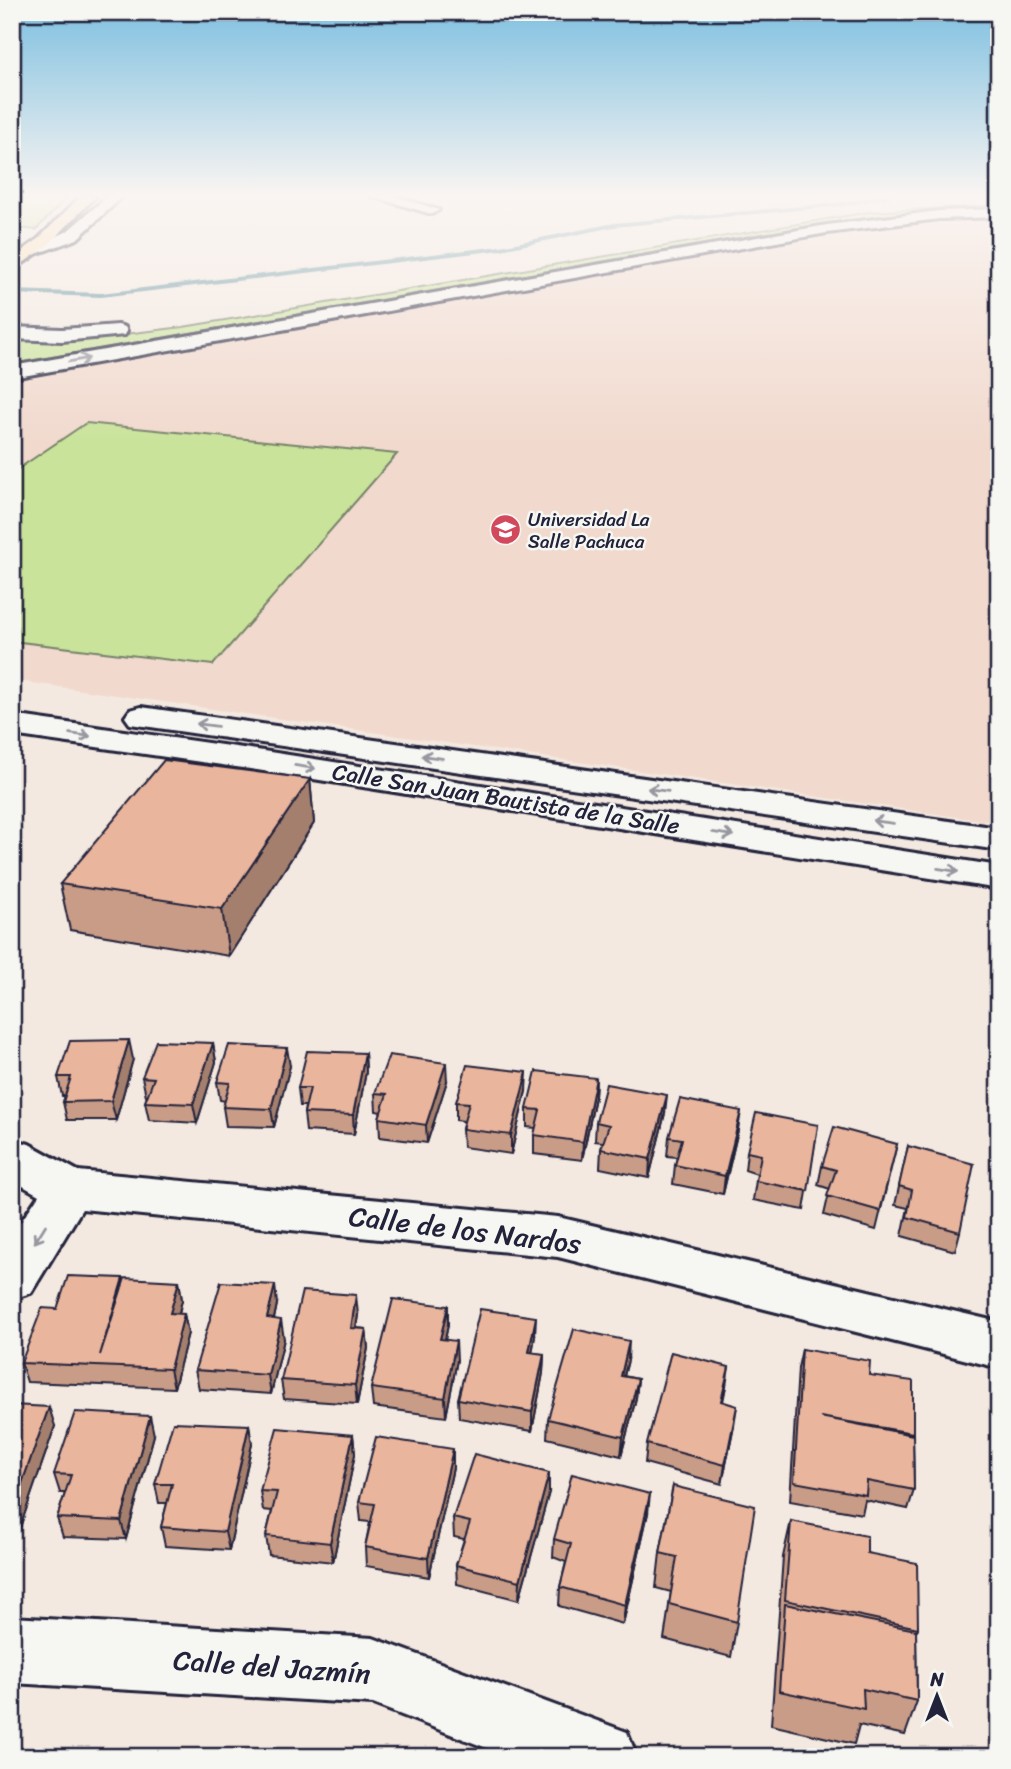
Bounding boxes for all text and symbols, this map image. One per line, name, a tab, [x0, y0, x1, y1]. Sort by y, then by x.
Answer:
one-way arrow	[68, 353, 90, 366]
place label: Universidad La Salle Pachuca	[528, 503, 650, 558]
school or university icon: Universidad La Salle Pachuca	[488, 513, 522, 547]
one-way arrow	[196, 719, 219, 732]
one-way arrow	[68, 729, 91, 742]
one-way arrow	[421, 750, 444, 763]
street label: Calle San Juan Bautista de la Salle	[329, 751, 683, 847]
one-way arrow	[293, 761, 316, 774]
one-way arrow	[647, 783, 669, 796]
one-way arrow	[872, 815, 895, 828]
one-way arrow	[711, 828, 734, 841]
one-way arrow	[936, 863, 959, 876]
street label: Calle de los Nardos	[346, 1191, 584, 1269]
one-way arrow	[33, 1223, 47, 1243]
street label: Calle del Jazmín	[172, 1636, 372, 1698]
north arrow	[902, 1660, 972, 1730]
text: N	[929, 1663, 944, 1696]

